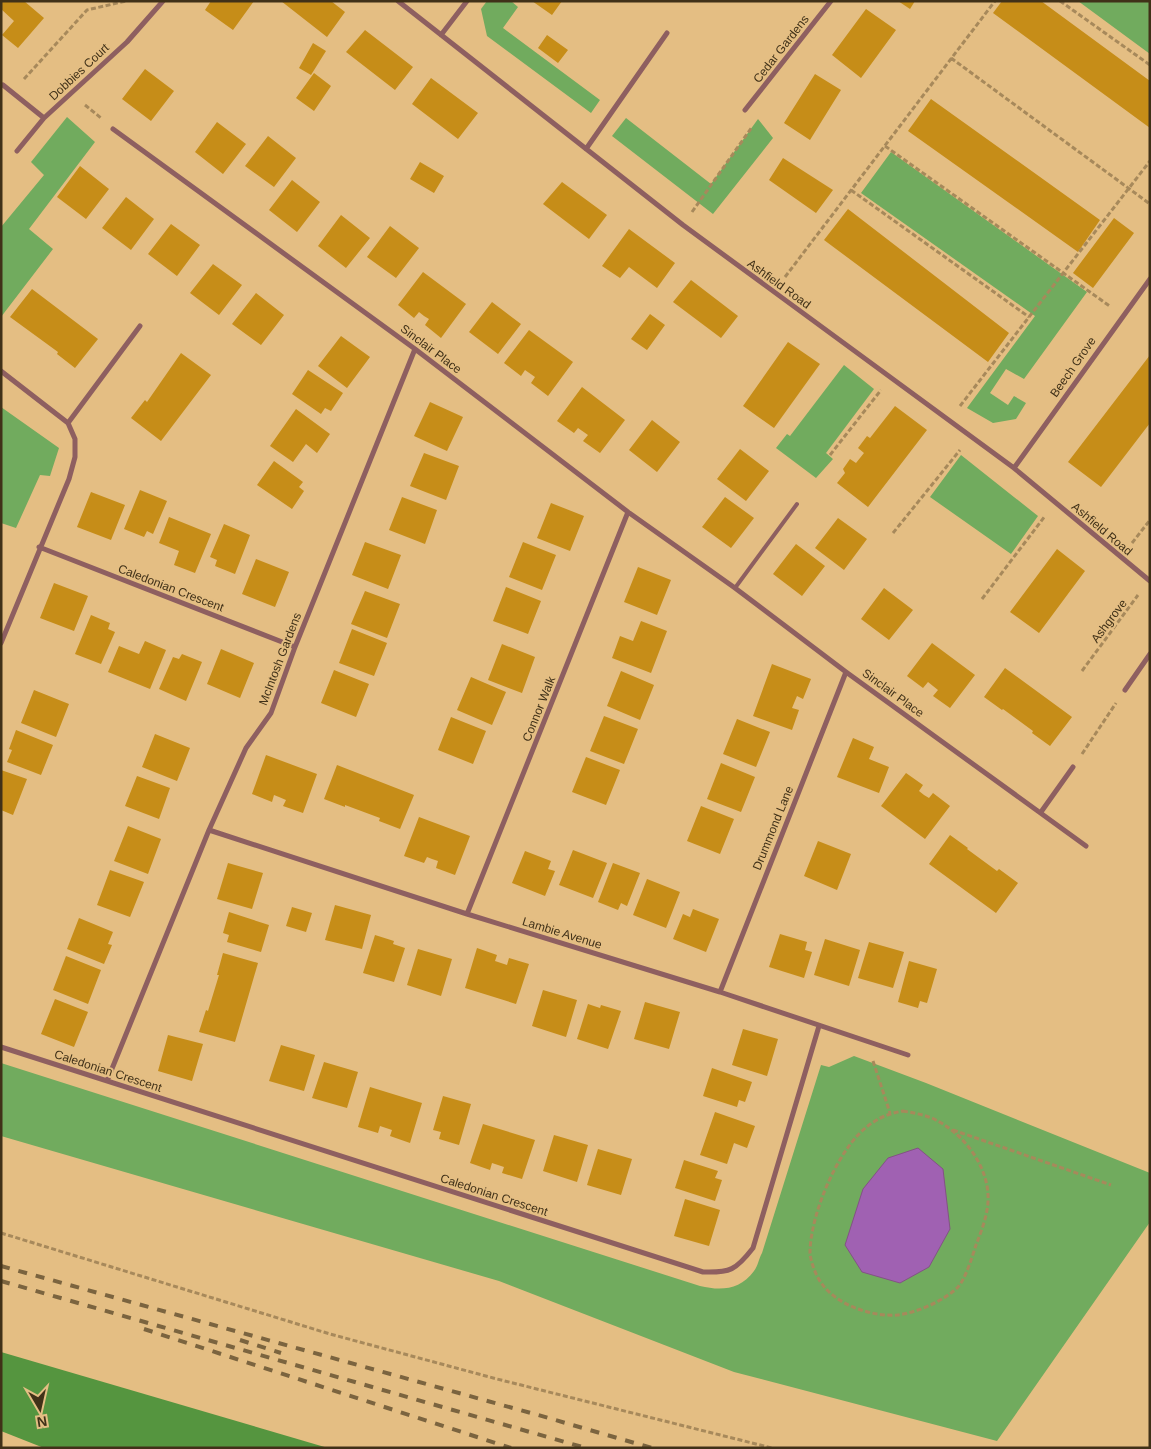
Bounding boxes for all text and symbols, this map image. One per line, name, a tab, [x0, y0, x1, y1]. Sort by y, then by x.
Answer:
street label: Cedar Gardens	[750, 12, 812, 86]
street label: Dobbies Court	[46, 40, 112, 103]
street label: Ashfield Road	[745, 256, 813, 312]
street label: Sinclair Place	[398, 322, 465, 377]
street label: Beech Grove	[1047, 334, 1099, 400]
street label: Ashfield Road	[1069, 500, 1135, 558]
street label: Caledonian Crescent	[116, 561, 226, 615]
street label: Ashgrove	[1088, 596, 1130, 645]
street label: McIntosh Gardens	[256, 611, 304, 707]
street label: Sinclair Place	[859, 666, 927, 720]
street label: Connor Walk	[520, 674, 559, 744]
street label: Drummond Lane	[750, 784, 796, 872]
street label: Lambie Avenue	[520, 914, 604, 952]
street label: Caledonian Crescent	[53, 1047, 164, 1095]
street label: Caledonian Crescent	[439, 1171, 550, 1219]
north arrow	[15, 1384, 65, 1434]
text: N	[36, 1413, 48, 1431]

